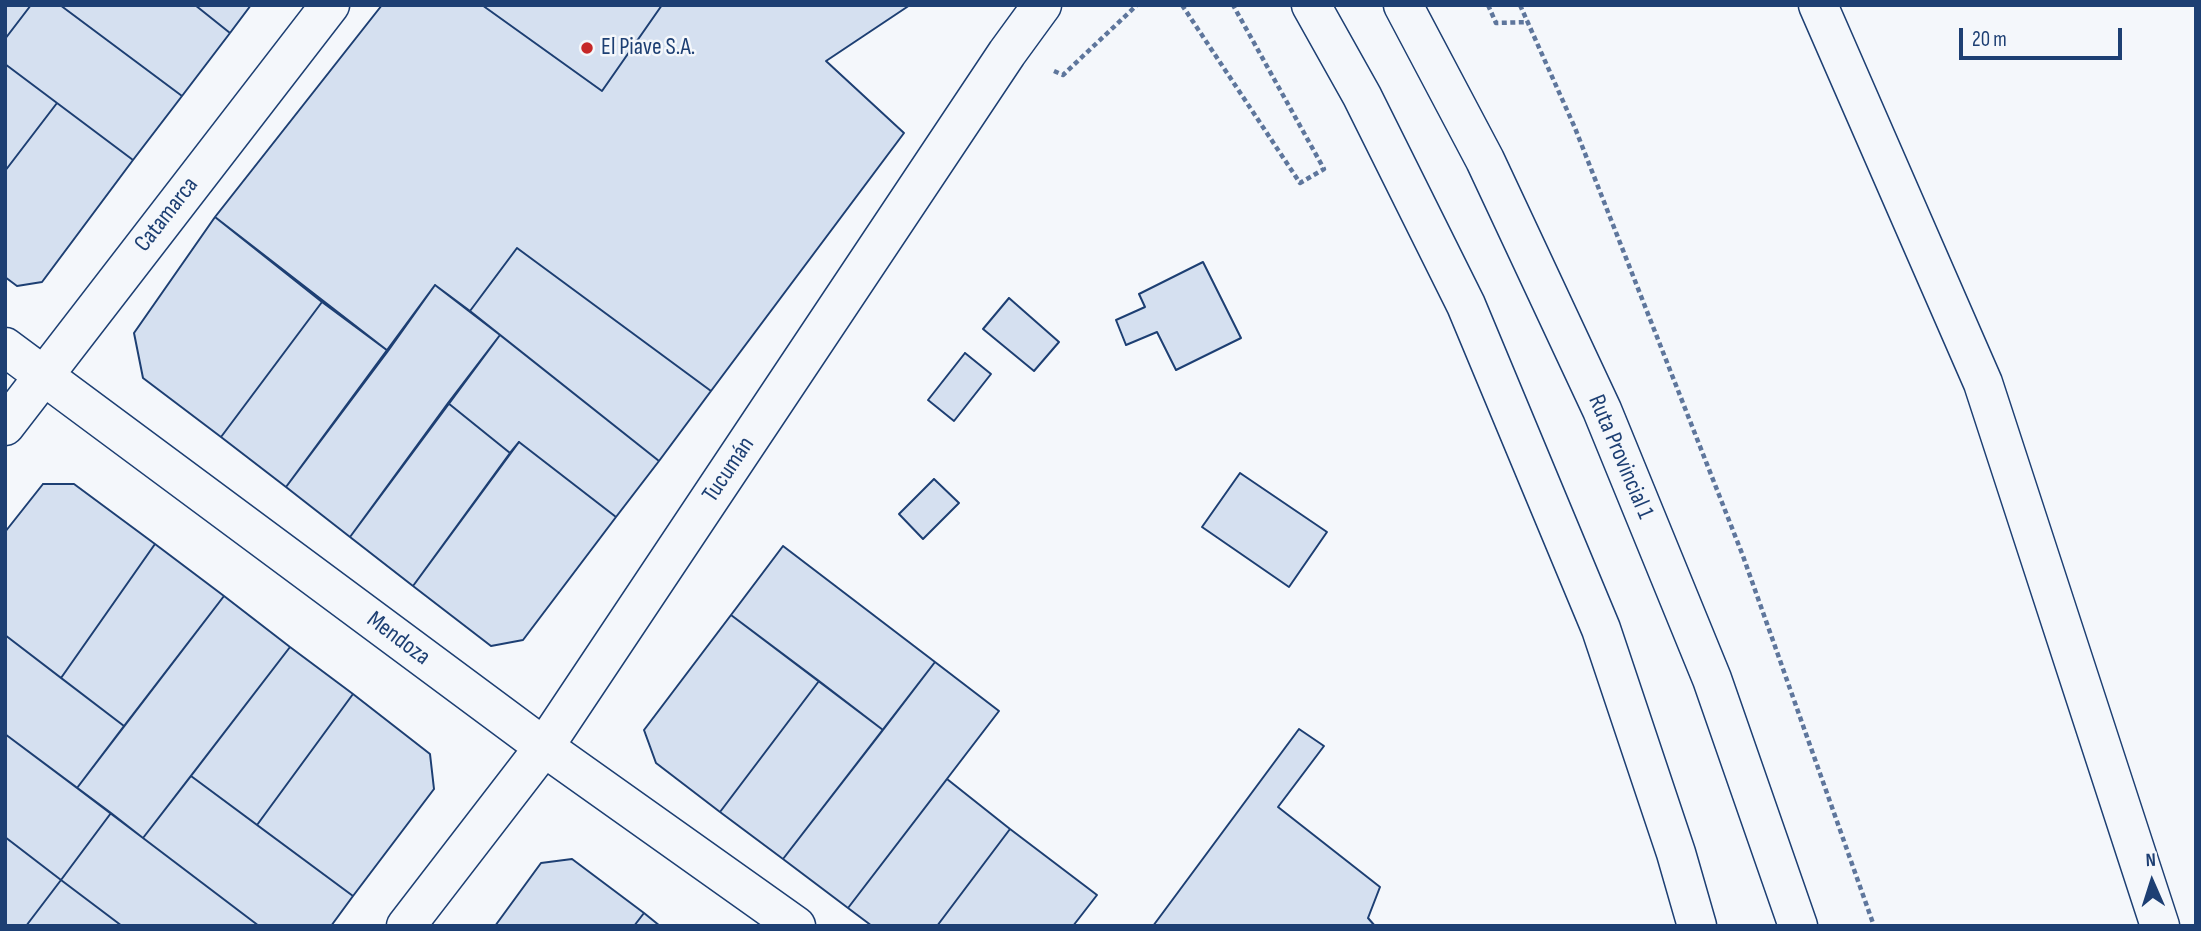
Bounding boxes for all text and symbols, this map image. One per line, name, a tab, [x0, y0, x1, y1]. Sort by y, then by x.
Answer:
scale bar	[1963, 14, 2126, 58]
text: 20 m	[1972, 27, 2007, 52]
place label: El Piave S.A.	[601, 34, 695, 62]
marker: El Piave S.A.	[579, 40, 595, 56]
street label: Catamarca	[129, 172, 205, 258]
street label: Ruta Provincial 1	[1581, 391, 1659, 523]
street label: Tucumán	[697, 432, 761, 508]
street label: Mendoza	[361, 606, 435, 672]
north arrow	[2117, 847, 2187, 917]
text: N	[2145, 849, 2157, 872]

